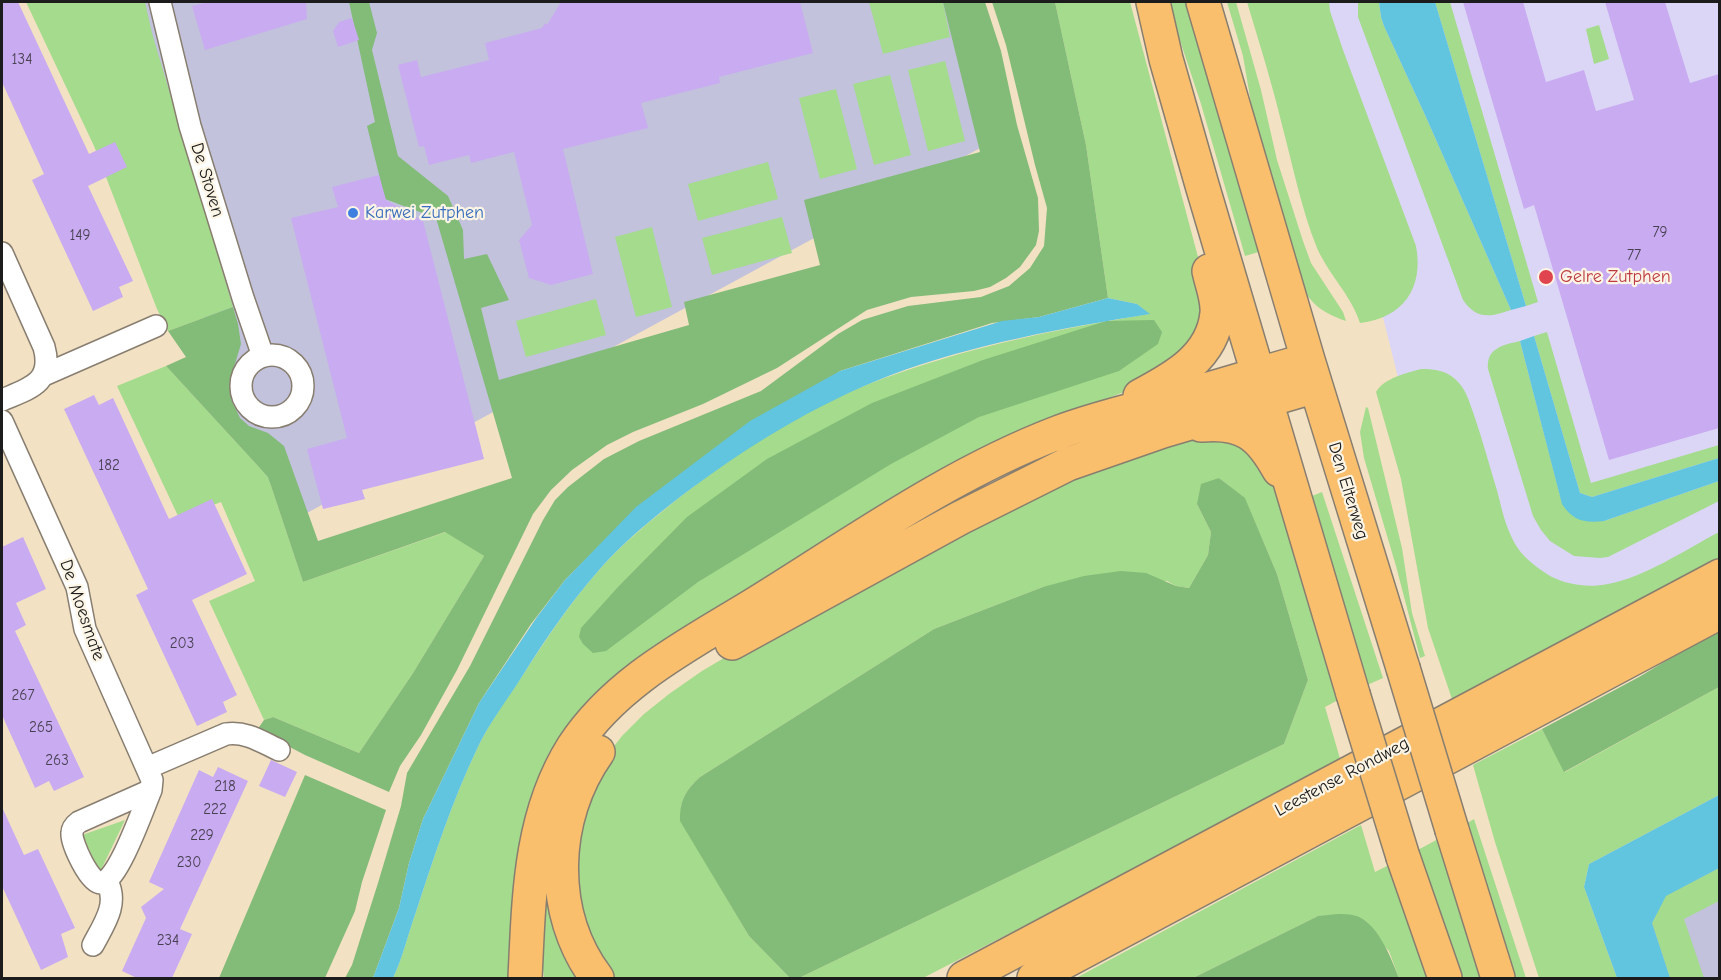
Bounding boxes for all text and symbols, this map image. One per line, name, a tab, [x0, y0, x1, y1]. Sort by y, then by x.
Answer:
house number: 134	[12, 51, 32, 69]
street label: De Stoven	[186, 140, 228, 220]
place label: Karwei Zutphen	[365, 202, 484, 224]
marker: Karwei Zutphen	[346, 206, 360, 220]
house number: 79	[1652, 224, 1668, 242]
house number: 149	[69, 227, 91, 245]
house number: 77	[1627, 247, 1641, 265]
place label: Gelre Zutphen	[1560, 266, 1671, 288]
marker: Gelre Zutphen	[1537, 268, 1555, 286]
street label: Den Elterweg	[1323, 440, 1373, 542]
house number: 182	[98, 457, 120, 475]
street label: De Moesmate	[55, 557, 109, 663]
house number: 203	[170, 635, 194, 653]
house number: 267	[11, 687, 35, 705]
house number: 265	[29, 719, 53, 737]
street label: Leestense Rondweg	[1271, 733, 1413, 821]
house number: 263	[45, 752, 69, 770]
house number: 218	[214, 778, 236, 796]
house number: 222	[203, 801, 227, 819]
house number: 229	[190, 827, 214, 845]
house number: 230	[177, 854, 201, 872]
house number: 234	[157, 932, 179, 950]

